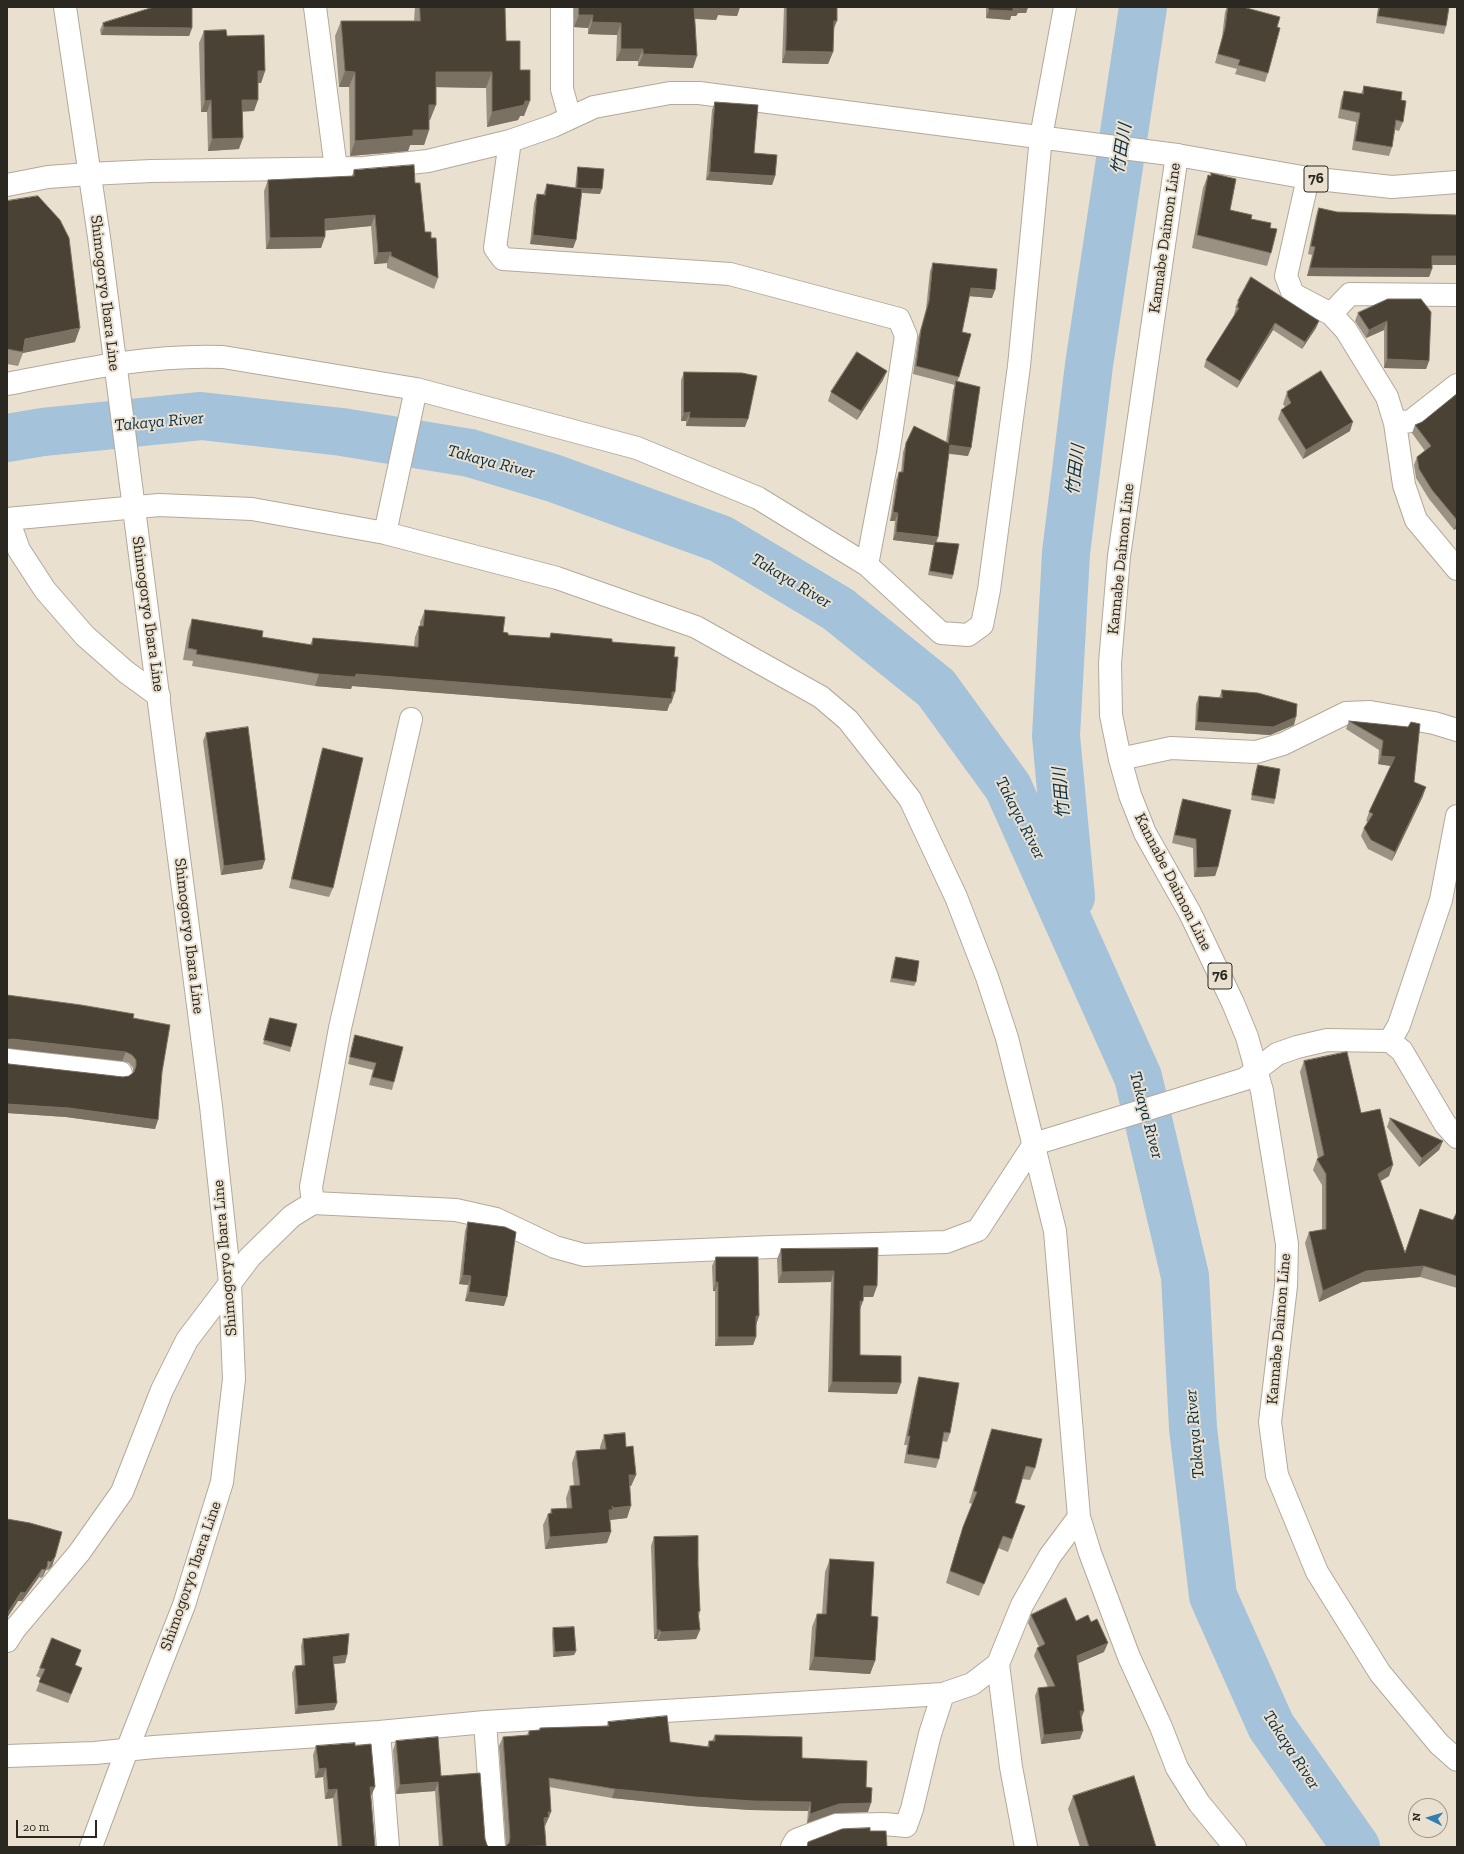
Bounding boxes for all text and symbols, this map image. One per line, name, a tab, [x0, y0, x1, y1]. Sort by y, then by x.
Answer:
water label: 竹田川	[1108, 122, 1136, 176]
street label: Kannabe Daimon Line	[1145, 161, 1185, 315]
road number: 76	[1304, 166, 1328, 192]
street label: Shimogoryo Ibara Line	[86, 214, 124, 372]
water label: Takaya River	[113, 408, 205, 436]
water label: Takaya River	[445, 441, 537, 483]
water label: 竹田川	[1063, 443, 1089, 497]
street label: Kannabe Daimon Line	[1104, 482, 1138, 636]
street label: Shimogoryo Ibara Line	[128, 535, 168, 693]
water label: Takaya River	[747, 549, 835, 613]
water label: 竹田川	[1050, 767, 1074, 819]
water label: Takaya River	[991, 773, 1049, 863]
street label: Kannabe Daimon Line	[1130, 810, 1216, 954]
street label: Shimogoryo Ibara Line	[170, 857, 208, 1015]
road number: 76	[1208, 963, 1232, 989]
water label: Takaya River	[1125, 1069, 1167, 1161]
street label: Shimogoryo Ibara Line	[209, 1179, 241, 1337]
street label: Kannabe Daimon Line	[1263, 1253, 1295, 1405]
water label: Takaya River	[1181, 1388, 1209, 1480]
street label: Shimogoryo Ibara Line	[156, 1499, 226, 1653]
water label: Takaya River	[1258, 1707, 1324, 1793]
north arrow	[1408, 1798, 1448, 1838]
scale bar	[18, 1812, 99, 1838]
text: N	[1410, 1812, 1423, 1822]
text: 20 m	[23, 1820, 49, 1834]

